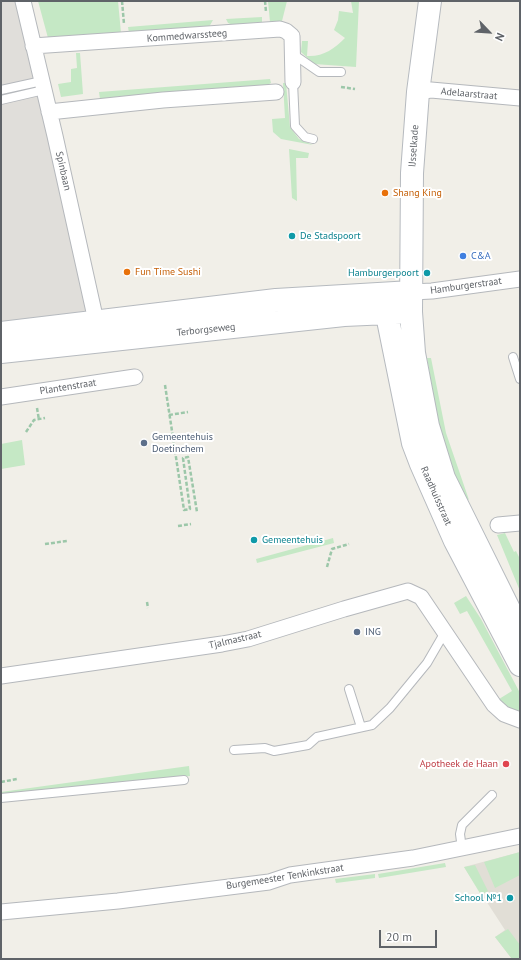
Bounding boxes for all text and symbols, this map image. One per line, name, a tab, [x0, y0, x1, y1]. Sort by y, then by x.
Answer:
north arrow	[469, 12, 509, 52]
street label: Kommedwarssteeg	[146, 27, 228, 45]
text: N	[492, 31, 508, 43]
street label: Adelaarstraat	[440, 86, 498, 102]
street label: IJsselkade	[407, 124, 421, 168]
street label: Spinbaan	[53, 150, 73, 192]
place label: Shang King	[393, 187, 442, 199]
marker: Shang King	[380, 188, 390, 198]
place label: De Stadspoort	[300, 230, 361, 242]
marker: De Stadspoort	[287, 231, 297, 241]
place label: C&A	[471, 250, 491, 262]
marker: C&A	[458, 251, 468, 261]
place label: Fun Time Sushi	[135, 266, 201, 278]
marker: Fun Time Sushi	[122, 267, 132, 277]
place label: Hamburgerpoort	[348, 267, 419, 279]
marker: Hamburgerpoort	[422, 268, 432, 278]
street label: Hamburgerstraat	[429, 275, 503, 297]
street label: Terborgseweg	[176, 321, 236, 339]
street label: Plantenstraat	[39, 377, 97, 397]
place label: Gemeentehuis Doetinchem	[152, 431, 213, 454]
marker: Gemeentehuis Doetinchem	[139, 438, 149, 448]
street label: Raadhuisstraat	[418, 465, 454, 527]
place label: Gemeentehuis	[262, 534, 323, 546]
marker: Gemeentehuis	[249, 535, 259, 545]
place label: ING	[365, 626, 381, 638]
marker: ING	[352, 627, 362, 637]
street label: Tjalmastraat	[208, 628, 262, 652]
place label: Apotheek de Haan	[420, 758, 498, 770]
marker: Apotheek de Haan	[501, 759, 511, 769]
street label: Burgemeester Tenkinkstraat	[225, 862, 345, 892]
place label: School №1	[455, 892, 502, 904]
marker: School №1	[505, 893, 515, 903]
scale bar	[381, 922, 439, 948]
text: 20 m	[386, 929, 412, 944]

